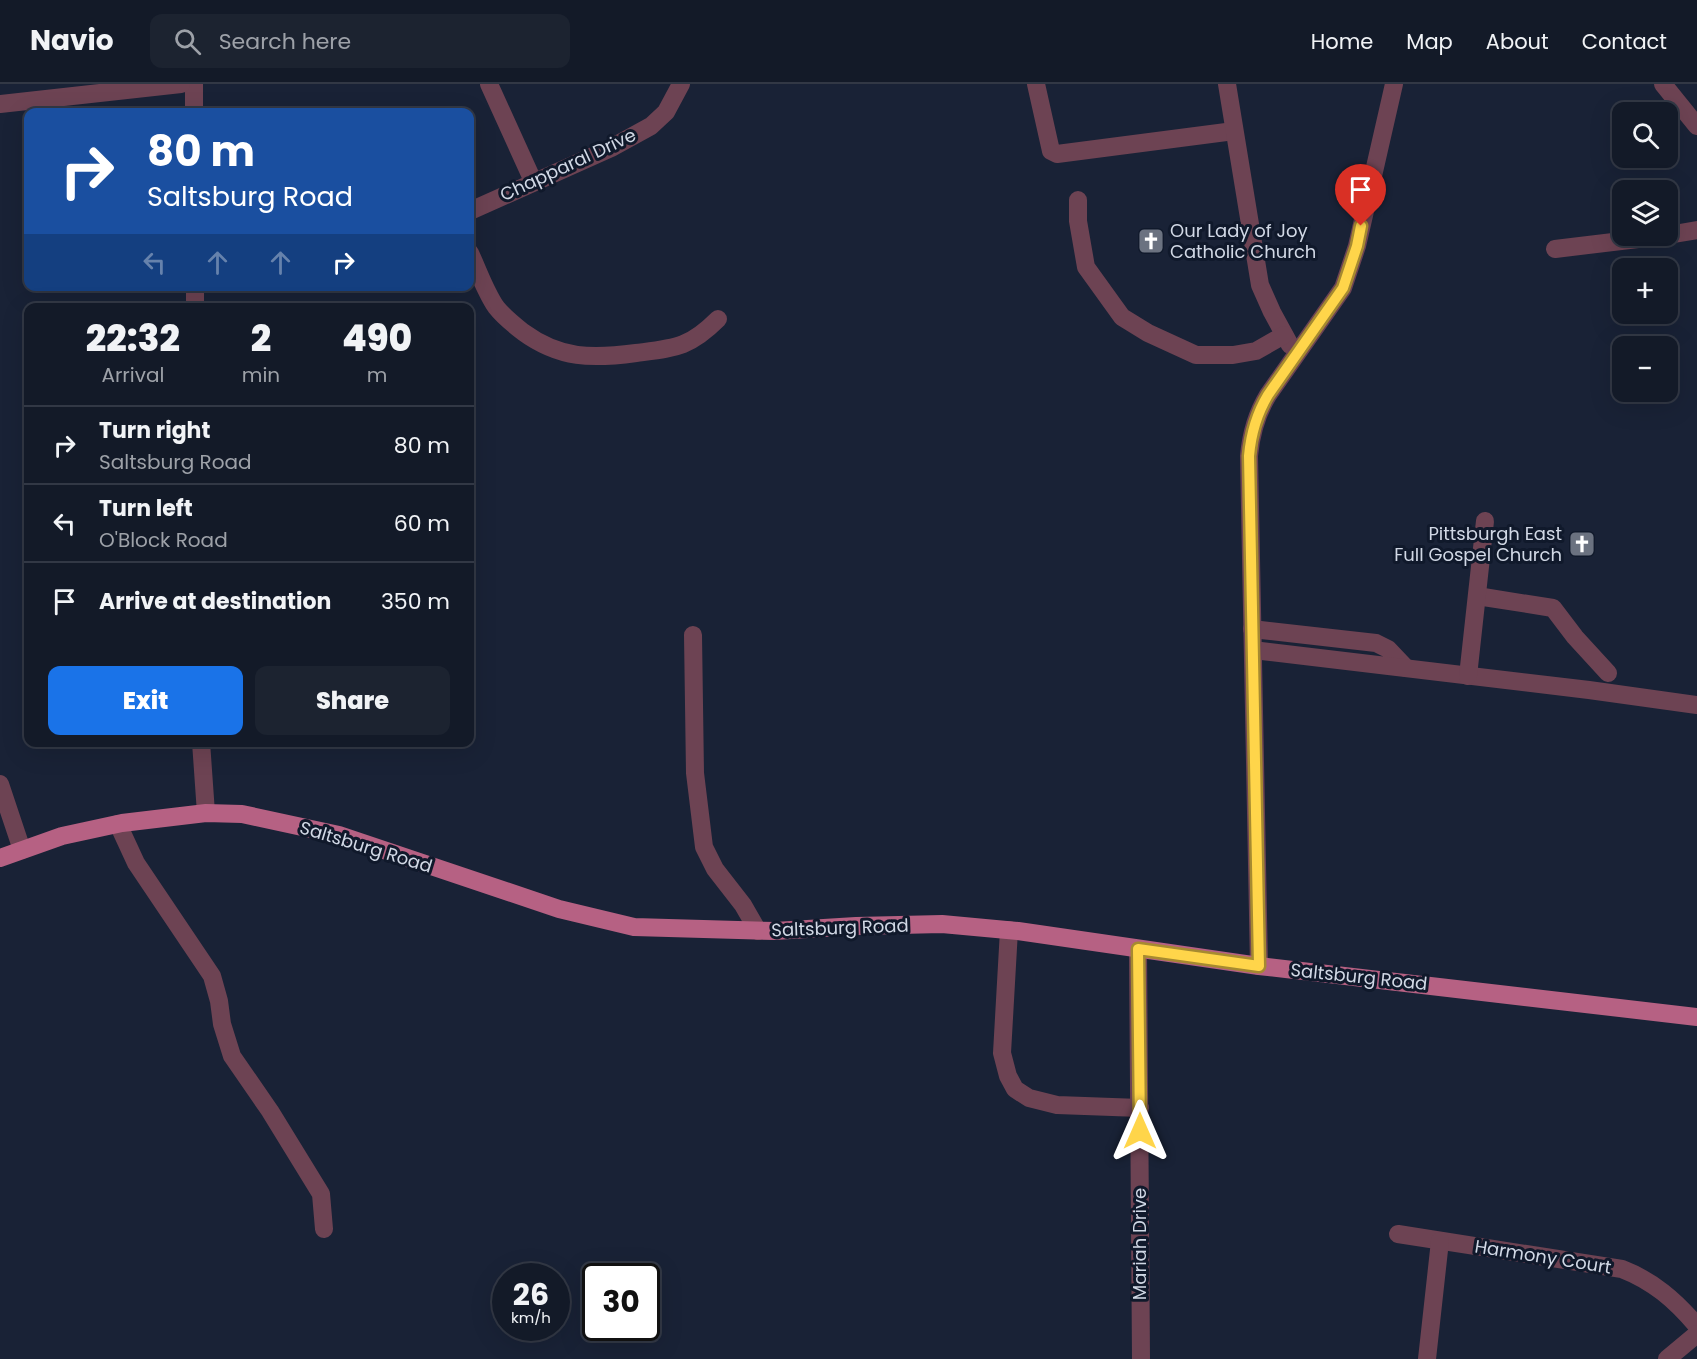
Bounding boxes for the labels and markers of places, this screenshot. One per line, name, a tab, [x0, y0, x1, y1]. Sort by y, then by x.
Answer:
pin	[1335, 164, 1386, 226]
place label: Our Lady of Joy Catholic Church	[1170, 218, 1316, 264]
church icon: Our Lady of Joy Catholic Church	[1136, 226, 1166, 256]
place label: Pittsburgh East Full Gospel Church	[1394, 521, 1562, 567]
church icon: Pittsburgh East Full Gospel Church	[1567, 529, 1597, 559]

